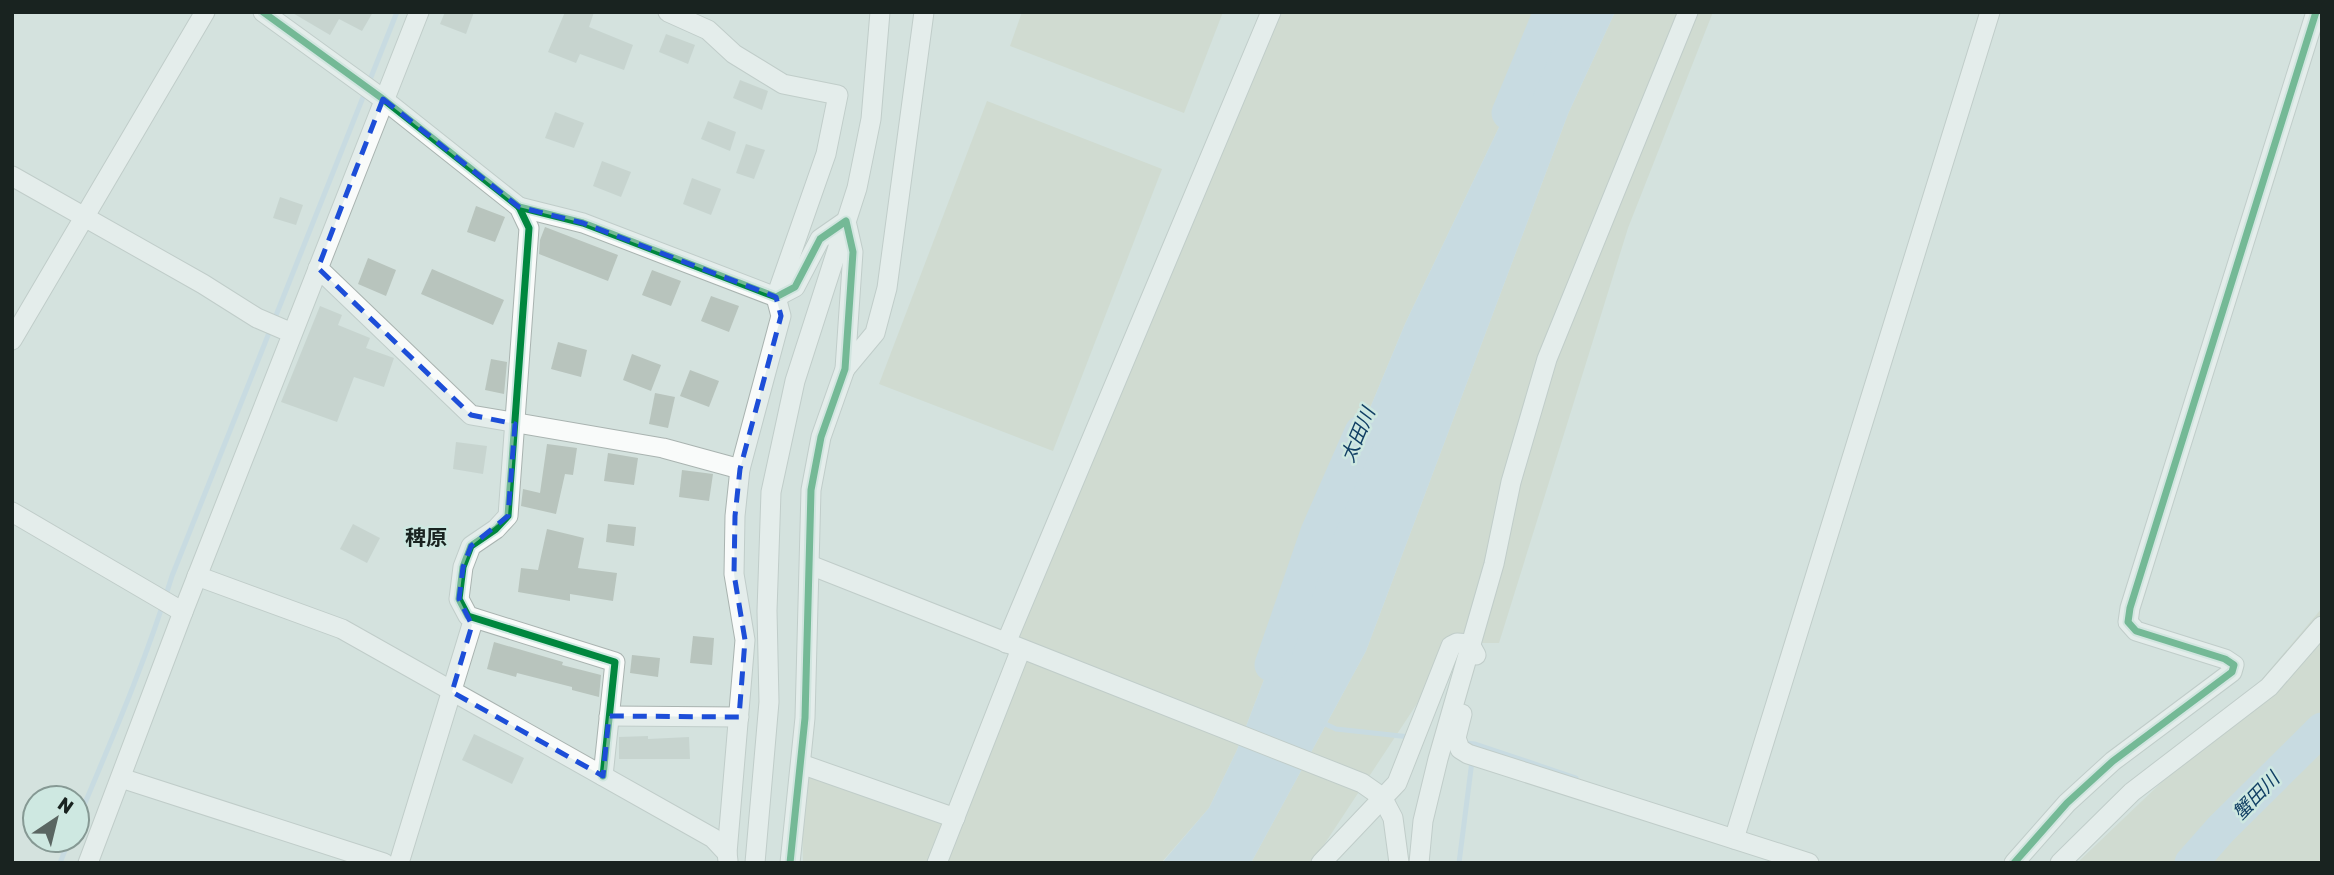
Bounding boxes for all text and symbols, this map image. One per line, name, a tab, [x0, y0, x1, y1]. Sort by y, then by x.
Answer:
water label: 太田川	[1336, 402, 1381, 466]
district label: 稗原	[405, 525, 447, 550]
water label: 蟹田川	[2228, 766, 2285, 824]
north arrow	[21, 784, 91, 854]
text: N	[53, 792, 78, 819]

